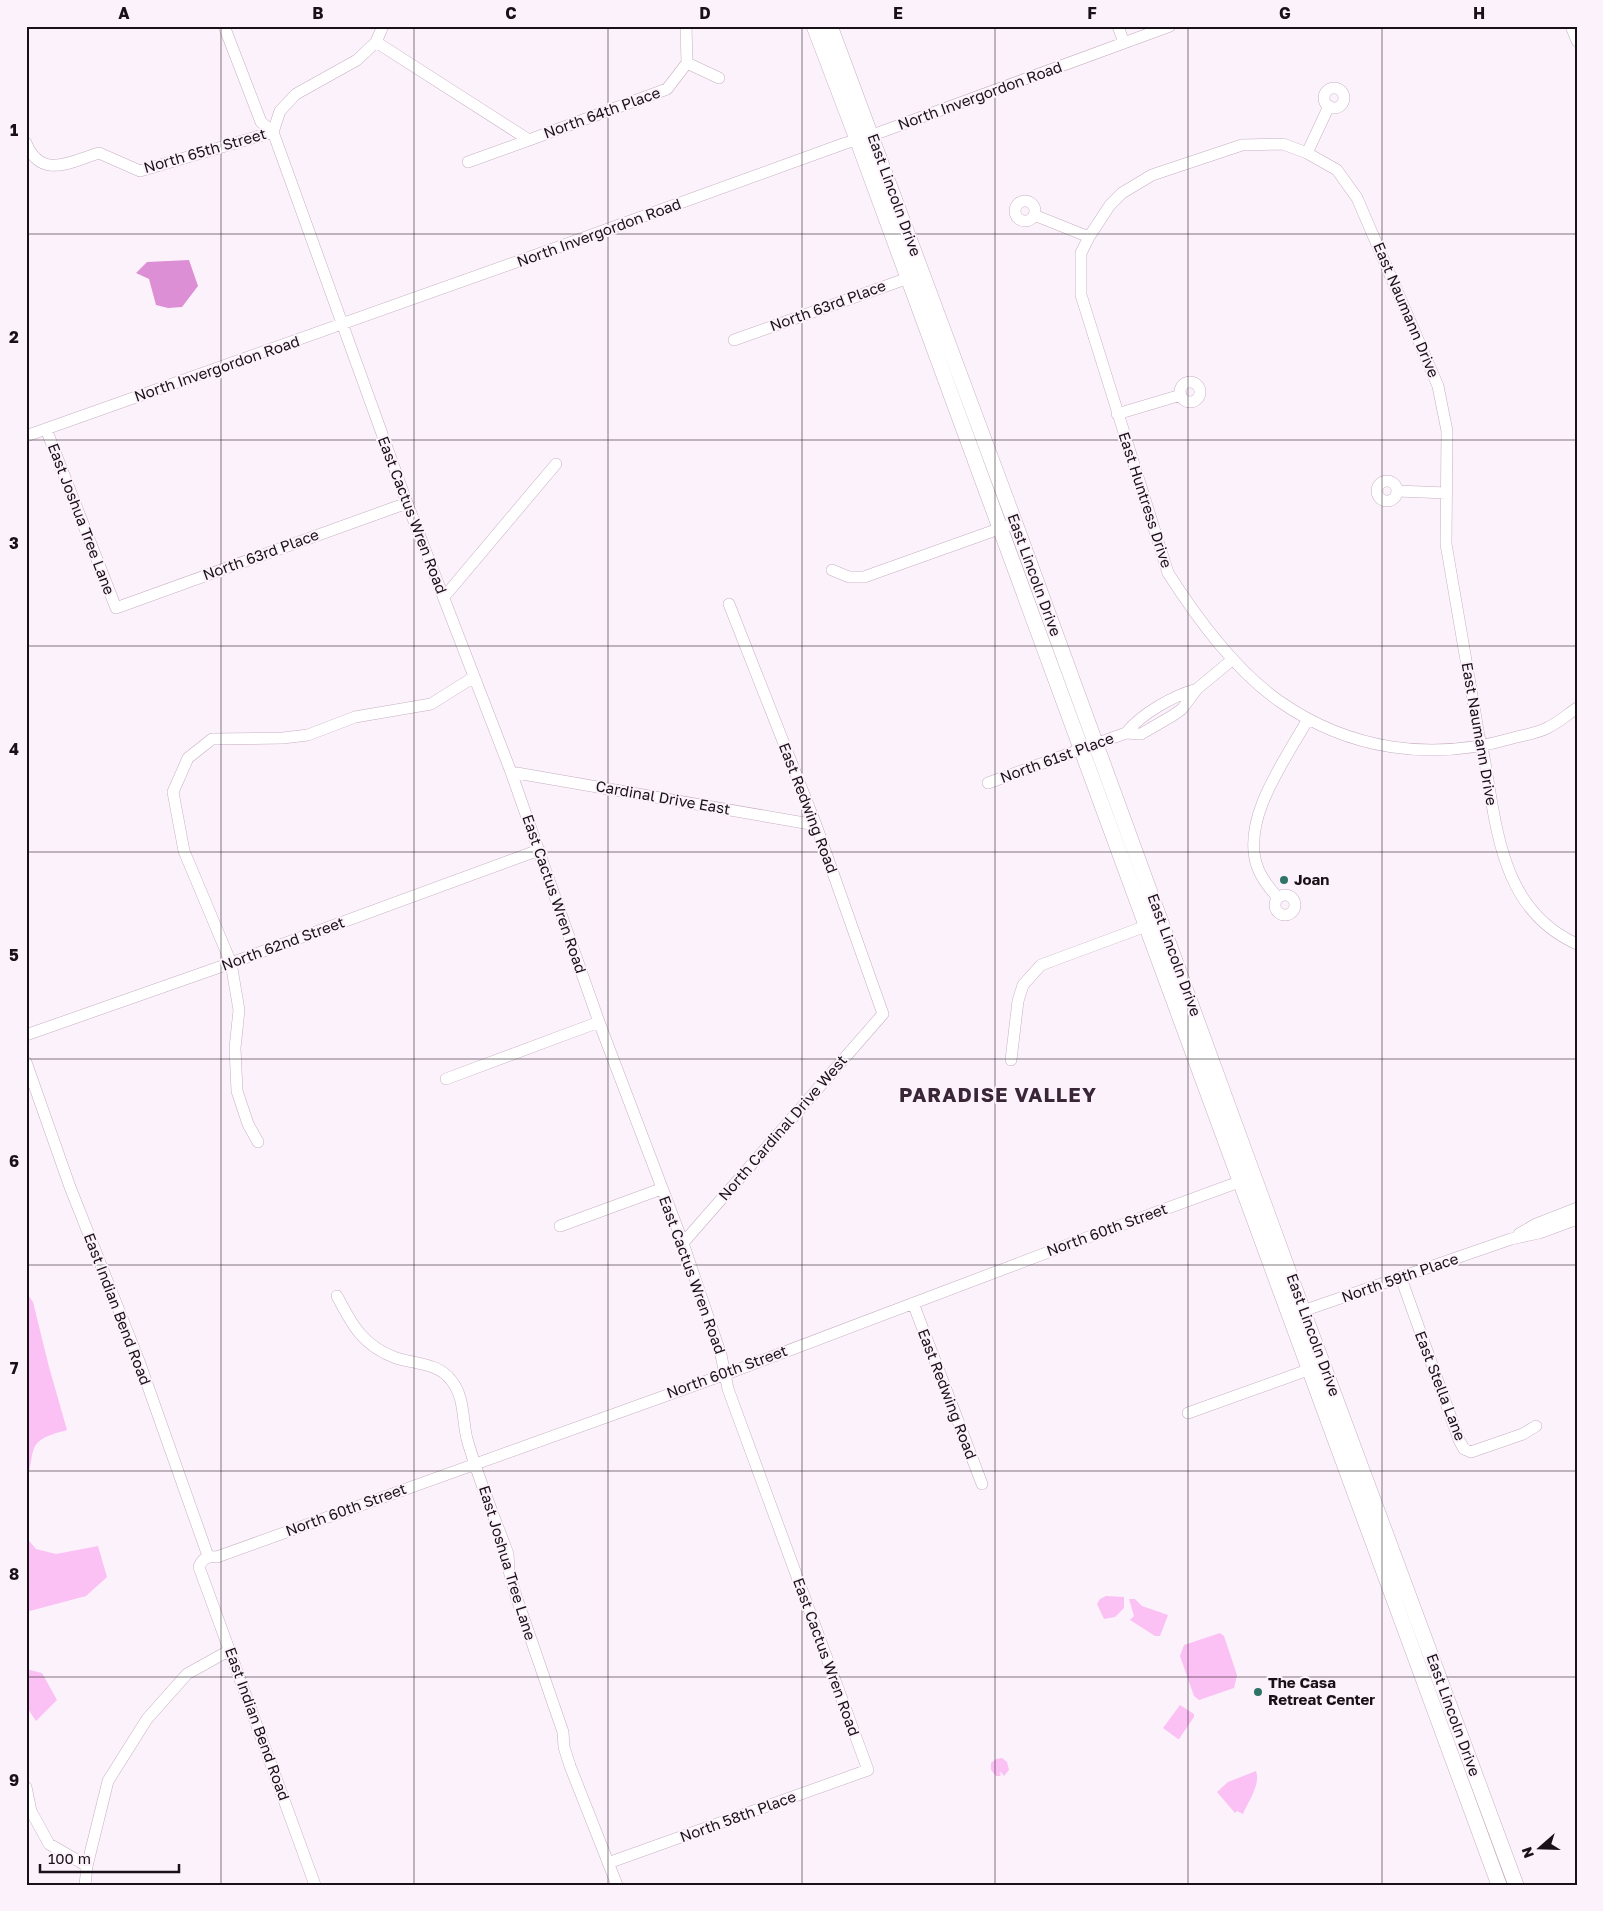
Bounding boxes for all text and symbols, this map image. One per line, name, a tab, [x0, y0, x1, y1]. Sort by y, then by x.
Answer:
text: A	[118, 3, 130, 23]
text: B	[312, 3, 324, 23]
text: C	[505, 3, 517, 23]
text: D	[699, 3, 711, 23]
text: E	[893, 3, 903, 23]
text: F	[1087, 3, 1097, 23]
text: G	[1279, 3, 1291, 23]
text: H	[1473, 3, 1485, 23]
street label: North Invergordon Road	[895, 57, 1064, 133]
street label: North 64th Place	[541, 83, 663, 142]
text: 1	[10, 120, 18, 140]
street label: North 65th Street	[141, 124, 268, 176]
street label: East Lincoln Drive	[864, 131, 926, 259]
street label: North Invergordon Road	[514, 194, 683, 270]
street label: East Naumann Drive	[1370, 239, 1444, 380]
street label: North 63rd Place	[767, 276, 888, 334]
text: 2	[9, 327, 19, 347]
street label: North Invergordon Road	[132, 331, 302, 405]
street label: East Huntress Drive	[1115, 429, 1177, 570]
street label: East Cactus Wren Road	[375, 433, 451, 596]
street label: East Joshua Tree Lane	[45, 440, 119, 597]
street label: East Lincoln Drive	[1004, 511, 1066, 639]
street label: North 63rd Place	[200, 525, 321, 583]
text: 3	[9, 533, 19, 553]
street label: East Naumann Drive	[1459, 661, 1502, 807]
street label: North 61st Place	[997, 728, 1116, 786]
text: 4	[9, 739, 19, 759]
street label: East Redwing Road	[776, 740, 842, 875]
street label: Cardinal Drive East	[595, 776, 732, 818]
street label: East Cactus Wren Road	[519, 812, 591, 976]
place label: Joan	[1294, 870, 1329, 888]
marker: Joan	[1278, 874, 1290, 886]
street label: East Lincoln Drive	[1144, 891, 1206, 1019]
street label: North 62nd Street	[219, 912, 347, 974]
text: 5	[9, 945, 19, 965]
street label: North Cardinal Drive West	[714, 1051, 850, 1204]
district label: PARADISE VALLEY	[899, 1082, 1097, 1106]
text: 6	[9, 1151, 19, 1171]
street label: East Cactus Wren Road	[656, 1193, 730, 1356]
street label: North 60th Street	[1044, 1199, 1170, 1259]
street label: East Indian Bend Road	[81, 1230, 155, 1387]
street label: North 59th Place	[1339, 1249, 1461, 1305]
street label: East Lincoln Drive	[1283, 1271, 1345, 1399]
street label: East Redwing Road	[915, 1326, 981, 1461]
street label: East Stella Lane	[1412, 1328, 1470, 1443]
street label: North 60th Street	[664, 1341, 790, 1401]
text: 7	[10, 1358, 19, 1378]
street label: North 60th Street	[283, 1479, 409, 1539]
street label: East Joshua Tree Lane	[476, 1483, 540, 1643]
text: 8	[9, 1564, 19, 1584]
street label: East Cactus Wren Road	[790, 1575, 864, 1738]
street label: East Indian Bend Road	[222, 1645, 294, 1803]
street label: East Lincoln Drive	[1423, 1651, 1485, 1779]
place label: The Casa Retreat Center	[1268, 1673, 1375, 1708]
marker: The Casa Retreat Center	[1252, 1686, 1264, 1698]
text: 9	[9, 1770, 19, 1790]
street label: North 58th Place	[677, 1787, 798, 1845]
north arrow	[1516, 1824, 1566, 1874]
scale bar	[40, 1841, 179, 1873]
text: N	[1518, 1845, 1537, 1861]
text: 100 m	[48, 1849, 91, 1867]

